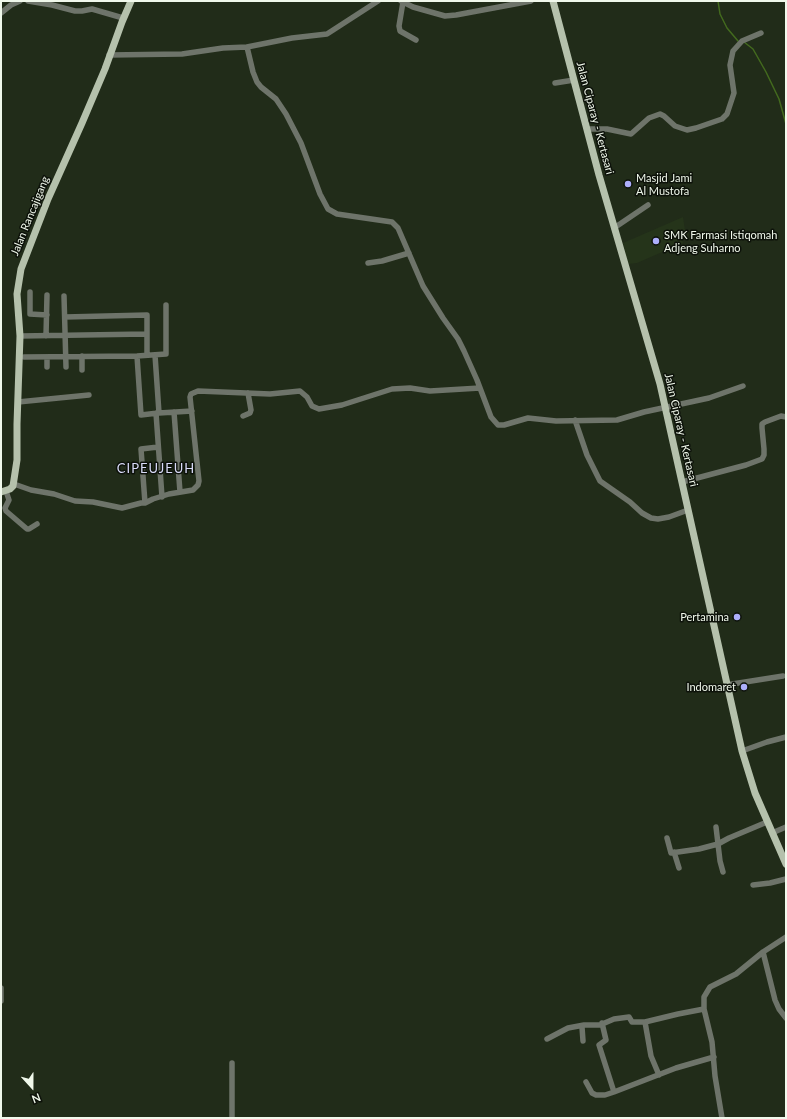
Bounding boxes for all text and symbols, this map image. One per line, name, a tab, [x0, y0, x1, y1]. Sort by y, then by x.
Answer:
street label: Jalan Ciparay - Kertasari	[574, 60, 616, 176]
place label: Masjid Jami Al Mustofa	[636, 171, 692, 197]
street label: Jalan Rancajigang	[8, 174, 52, 258]
marker: Masjid Jami Al Mustofa	[623, 179, 633, 189]
place label: SMK Farmasi Istiqomah Adjeng Suharno	[664, 228, 777, 254]
marker: SMK Farmasi Istiqomah Adjeng Suharno	[651, 236, 661, 246]
street label: Jalan Ciparay - Kertasari	[662, 372, 700, 488]
district label: CIPEUJEUH	[117, 461, 195, 477]
place label: Pertamina	[680, 610, 729, 624]
marker: Pertamina	[732, 612, 742, 622]
place label: Indomaret	[686, 680, 736, 694]
marker: Indomaret	[739, 682, 749, 692]
north arrow	[12, 1067, 52, 1107]
text: N	[30, 1091, 43, 1106]

